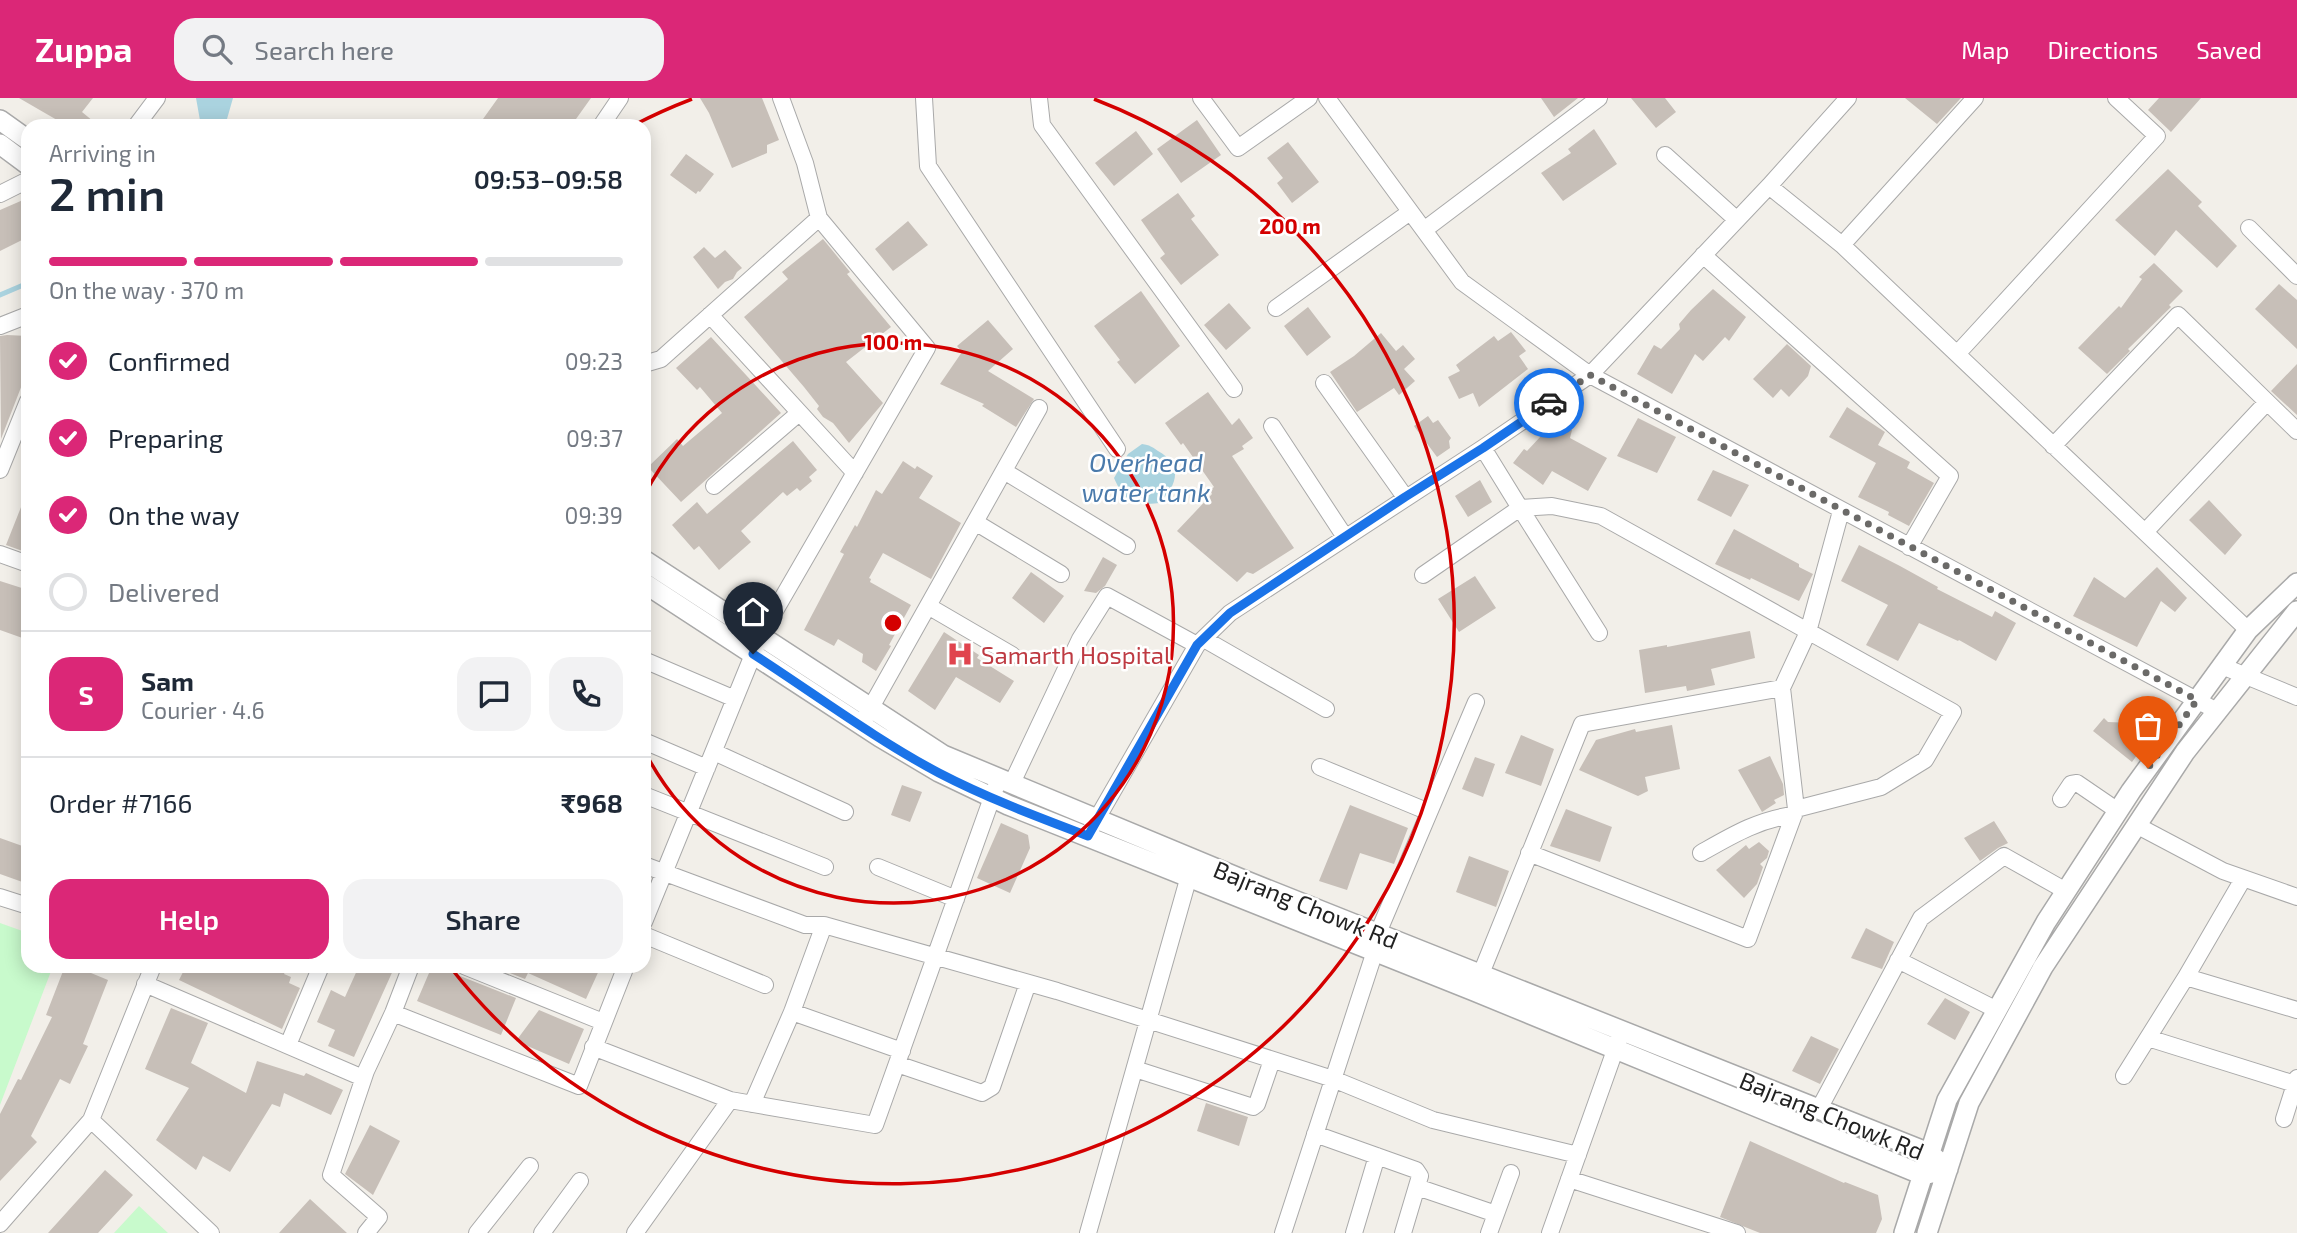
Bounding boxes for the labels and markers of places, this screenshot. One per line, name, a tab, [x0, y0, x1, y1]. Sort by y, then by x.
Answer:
pin	[723, 582, 783, 654]
centre of rings	[881, 611, 905, 635]
hospital icon: Samarth Hospital	[945, 639, 975, 669]
place label: Samarth Hospital	[981, 640, 1171, 669]
pin	[2118, 696, 2178, 768]

